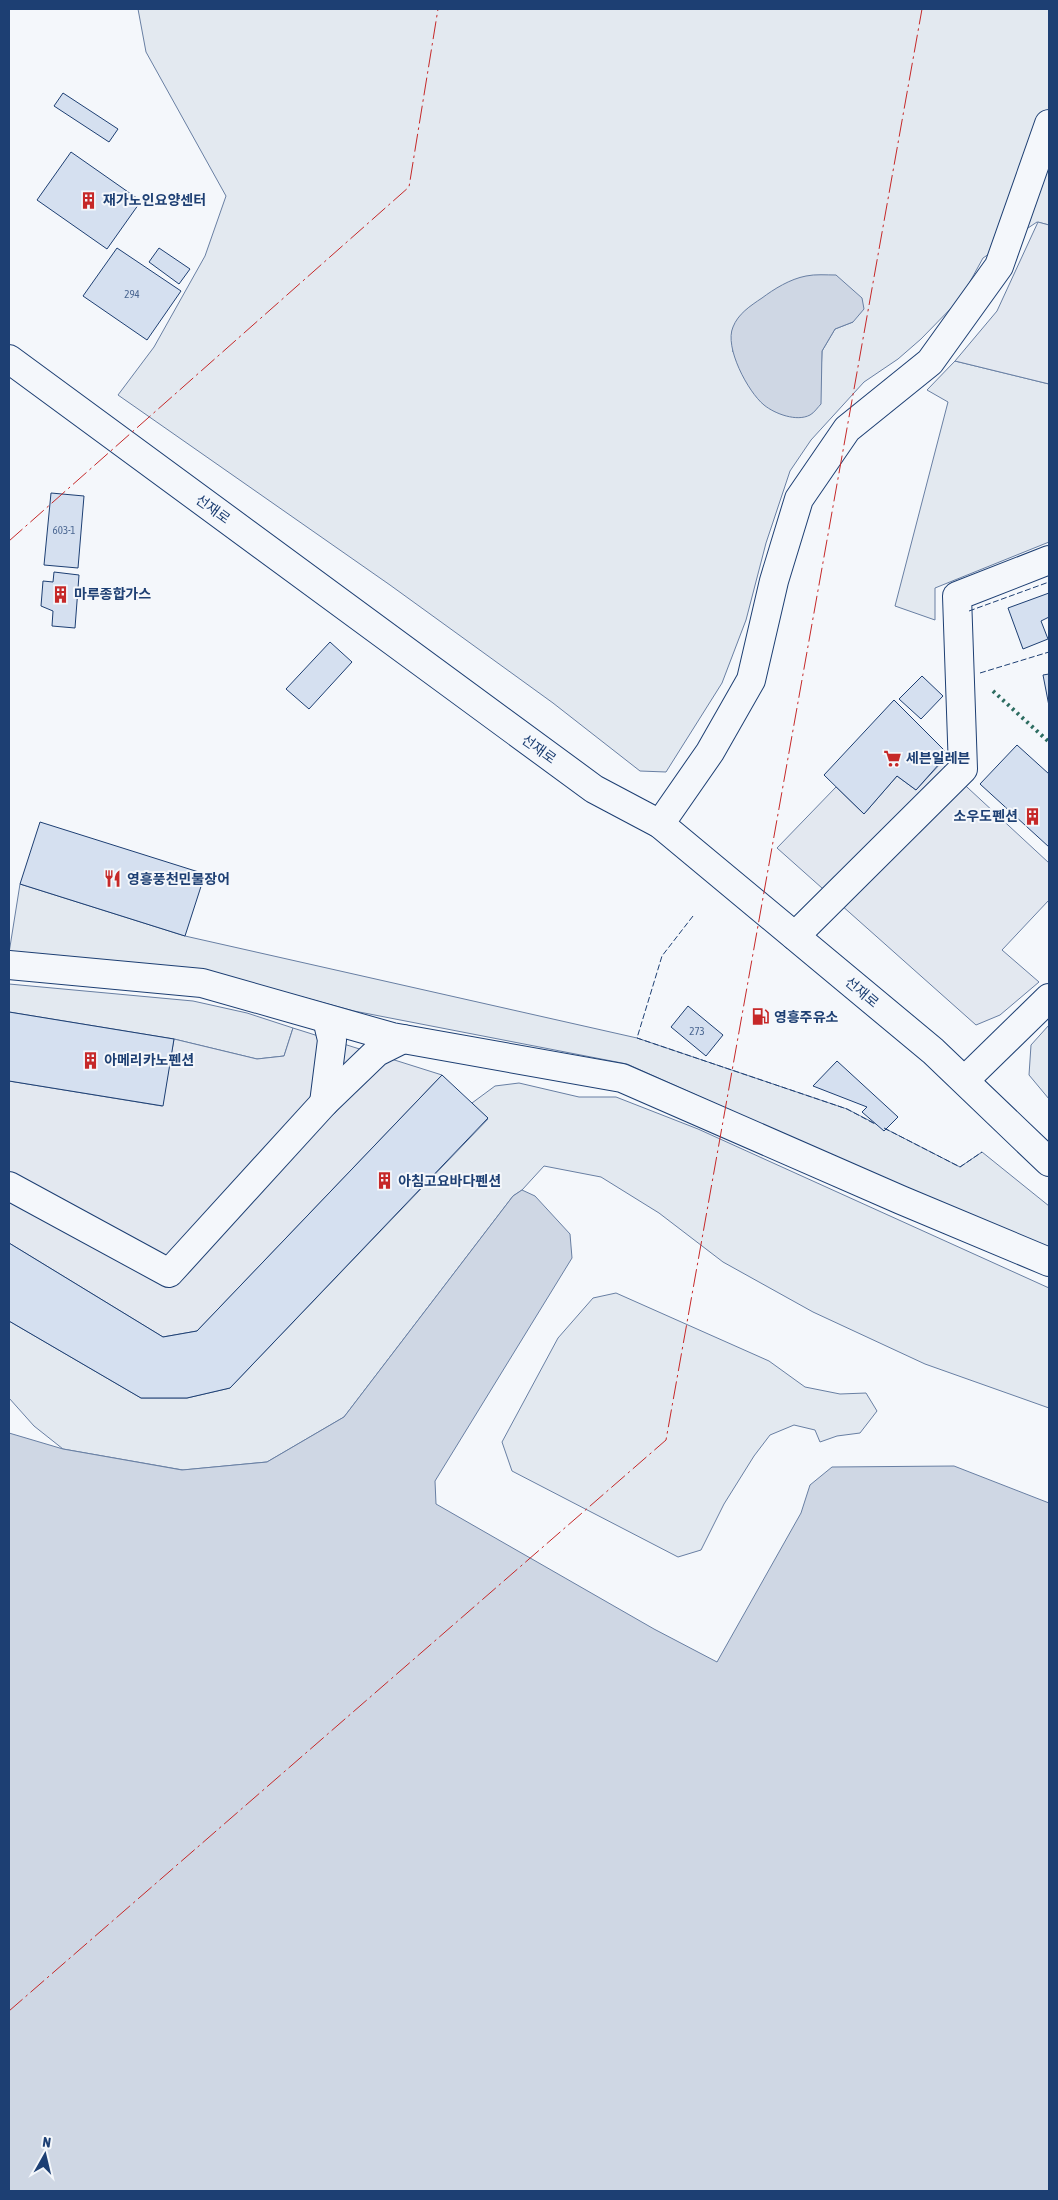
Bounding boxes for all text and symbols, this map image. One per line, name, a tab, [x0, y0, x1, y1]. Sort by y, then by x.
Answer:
building icon: 재가노인요양센터	[79, 190, 99, 210]
place label: 재가노인요양센터	[103, 192, 206, 208]
house number: 294	[124, 288, 140, 300]
street label: 선재로	[193, 491, 233, 527]
house number: 603-1	[53, 524, 75, 536]
building icon: 마루종합가스	[50, 584, 70, 604]
place label: 마루종합가스	[74, 586, 151, 602]
street label: 선재로	[519, 731, 559, 767]
supermarket icon: 세븐일레븐	[882, 748, 902, 768]
place label: 세븐일레븐	[906, 750, 971, 766]
building icon: 소우도펜션	[1022, 806, 1042, 826]
place label: 소우도펜션	[954, 808, 1018, 824]
restaurant icon: 영흥풍천민물장어	[103, 869, 123, 889]
place label: 영흥풍천민물장어	[127, 871, 230, 887]
street label: 선재로	[842, 973, 882, 1011]
fuel station icon: 영흥주유소	[750, 1007, 770, 1027]
place label: 영흥주유소	[774, 1009, 839, 1025]
house number: 273	[689, 1025, 705, 1037]
building icon: 아메리카노펜션	[80, 1050, 100, 1070]
place label: 아메리카노펜션	[104, 1052, 194, 1068]
building icon: 아침고요바다펜션	[374, 1171, 394, 1191]
place label: 아침고요바다펜션	[398, 1173, 501, 1189]
north arrow	[20, 2130, 70, 2180]
text: N	[42, 2134, 52, 2151]

